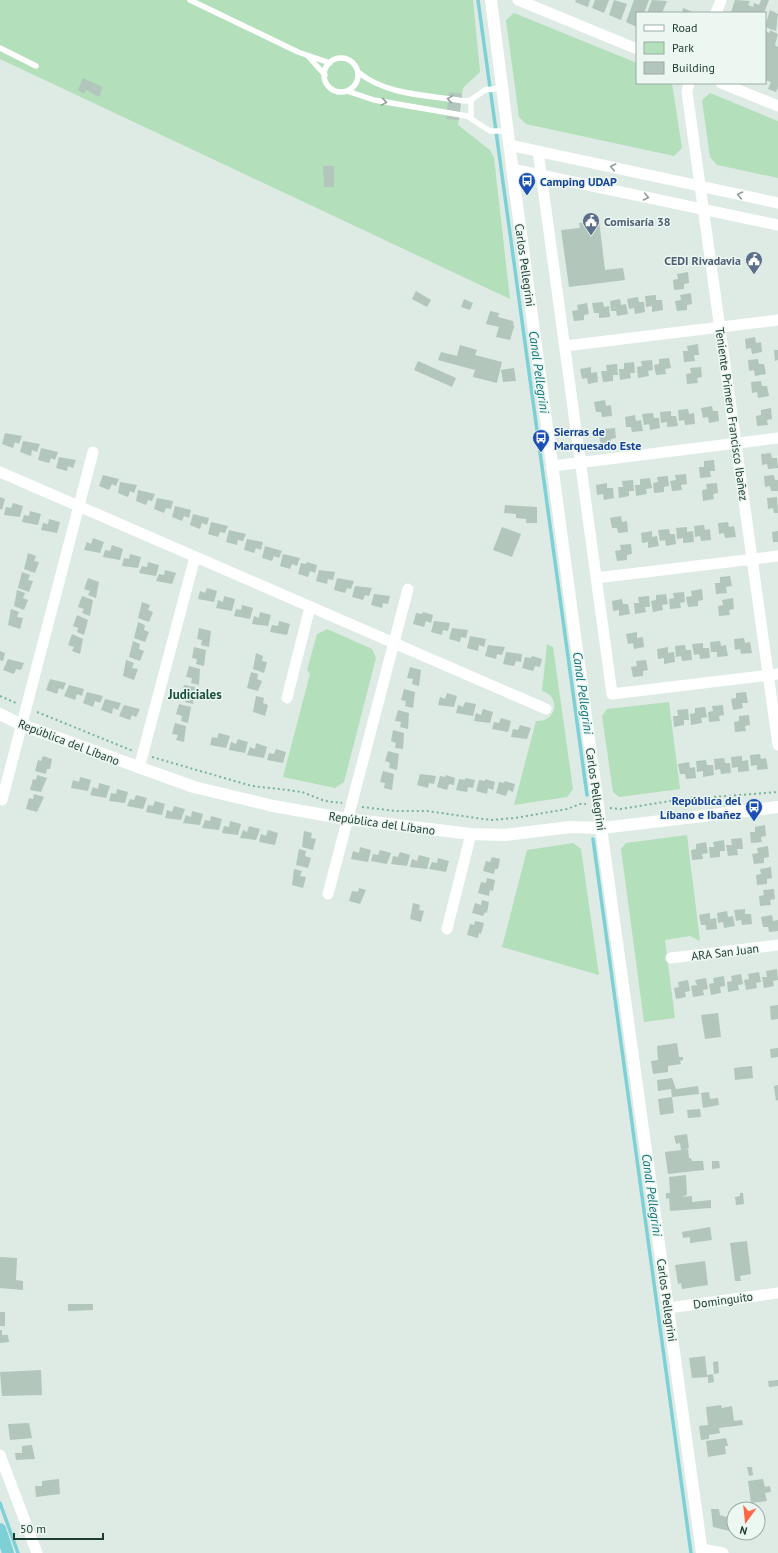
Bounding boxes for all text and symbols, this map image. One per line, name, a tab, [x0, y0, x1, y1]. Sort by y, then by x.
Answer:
legend	[636, 12, 766, 84]
text: Road	[672, 20, 697, 35]
text: Park	[672, 40, 694, 55]
text: Building	[672, 60, 715, 75]
one-way arrow	[447, 95, 453, 103]
one-way arrow	[381, 97, 387, 106]
one-way arrow	[610, 164, 616, 172]
bus stop icon: Camping UDAP	[517, 171, 537, 196]
place label: Camping UDAP	[540, 174, 617, 189]
one-way arrow	[737, 191, 743, 199]
one-way arrow	[643, 193, 650, 201]
public building icon: Comisaría 38	[581, 211, 601, 236]
place label: Comisaría 38	[604, 214, 671, 229]
street label: Carlos Pellegrini	[512, 222, 538, 308]
public building icon: CEDI Rivadavia	[744, 250, 764, 275]
place label: CEDI Rivadavia	[664, 253, 741, 268]
street label: Teniente Primero Francisco Ibañez	[712, 326, 752, 502]
water label: Canal Pellegrini	[525, 330, 553, 415]
place label: Sierras de Marquesado Este	[554, 424, 641, 453]
bus stop icon: Sierras de Marquesado Este	[531, 428, 551, 453]
water label: Canal Pellegrini	[569, 651, 597, 736]
district label: Judiciales	[167, 686, 222, 703]
street label: República del Líbano	[16, 716, 122, 768]
street label: Carlos Pellegrini	[583, 746, 609, 832]
place label: República del Líbano e Ibañez	[660, 793, 741, 822]
bus stop icon: República del Líbano e Ibañez	[744, 797, 764, 822]
street label: República del Líbano	[328, 808, 436, 838]
street label: ARA San Juan	[690, 940, 760, 964]
water label: Canal Pellegrini	[638, 1153, 666, 1238]
street label: Carlos Pellegrini	[654, 1257, 680, 1343]
street label: Dominguito	[692, 1288, 754, 1312]
north arrow	[726, 1501, 766, 1541]
scale bar	[14, 1515, 103, 1541]
text: 50 m	[20, 1521, 46, 1536]
text: N	[738, 1523, 749, 1538]

